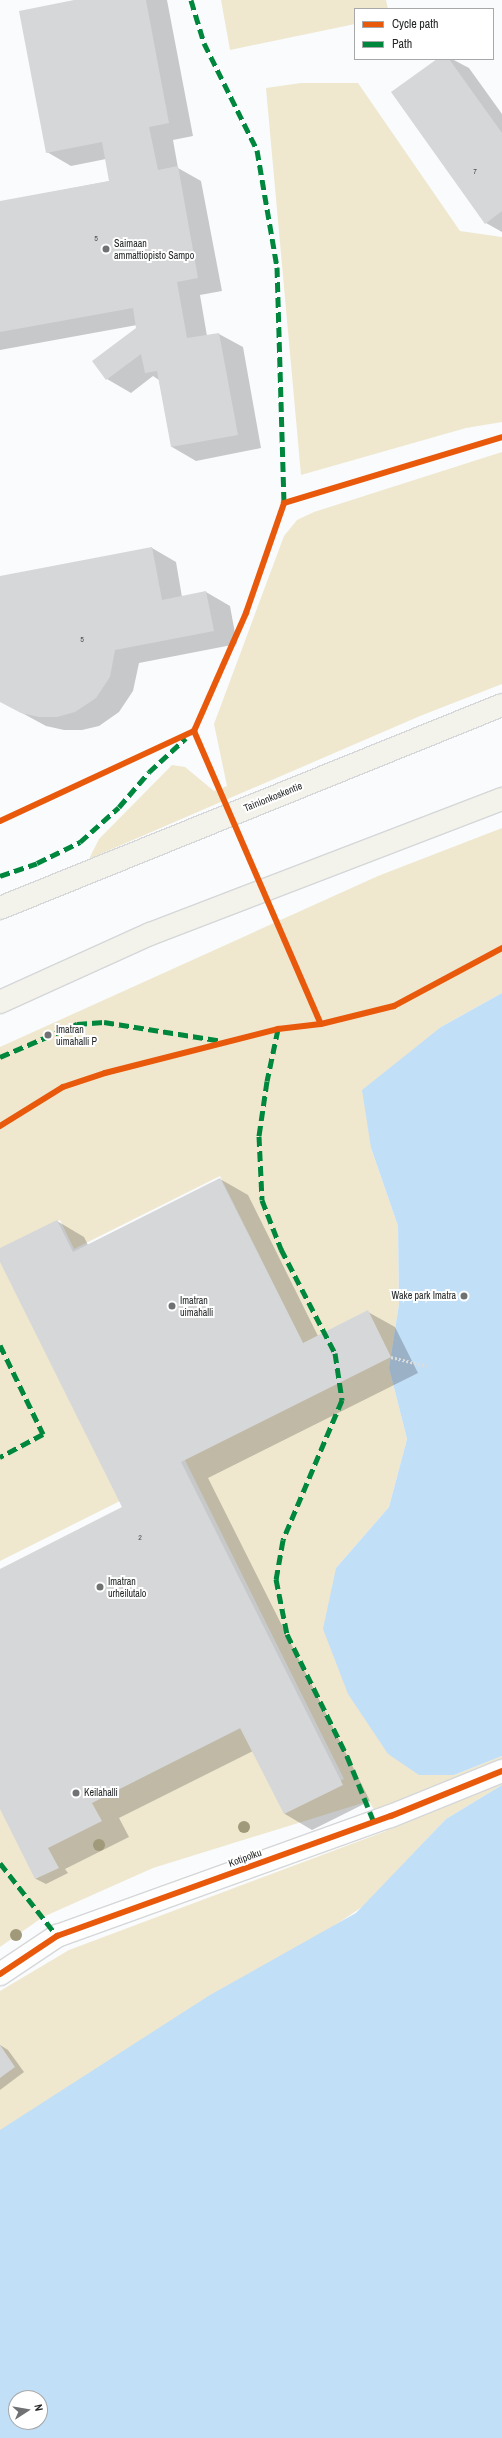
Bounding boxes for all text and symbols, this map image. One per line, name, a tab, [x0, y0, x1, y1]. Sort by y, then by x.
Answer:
legend	[354, 8, 494, 60]
text: Cycle path	[392, 16, 439, 32]
text: Path	[392, 36, 412, 52]
house number: 7	[473, 167, 477, 177]
house number: 5	[94, 234, 98, 244]
place label: Saimaan ammattiopisto Sampo	[114, 237, 194, 260]
marker: Saimaan ammattiopisto Sampo	[101, 244, 111, 254]
house number: 5	[80, 635, 84, 645]
street label: Tainionkoskentie	[242, 780, 304, 814]
place label: Imatran uimahalli P	[56, 1023, 97, 1046]
marker: Imatran uimahalli P	[43, 1030, 53, 1040]
place label: Wake park Imatra	[392, 1290, 456, 1302]
marker: Wake park Imatra	[459, 1291, 469, 1301]
place label: Imatran uimahalli	[180, 1294, 213, 1318]
marker: Imatran uimahalli	[167, 1301, 177, 1311]
house number: 2	[138, 1533, 142, 1543]
place label: Imatran urheilutalo	[108, 1575, 146, 1598]
marker: Imatran urheilutalo	[95, 1582, 105, 1592]
place label: Keilahalli	[84, 1787, 118, 1799]
marker: Keilahalli	[71, 1788, 81, 1798]
street label: Kotipolku	[227, 1847, 263, 1869]
north arrow	[8, 2390, 48, 2430]
text: N	[31, 2403, 46, 2412]

